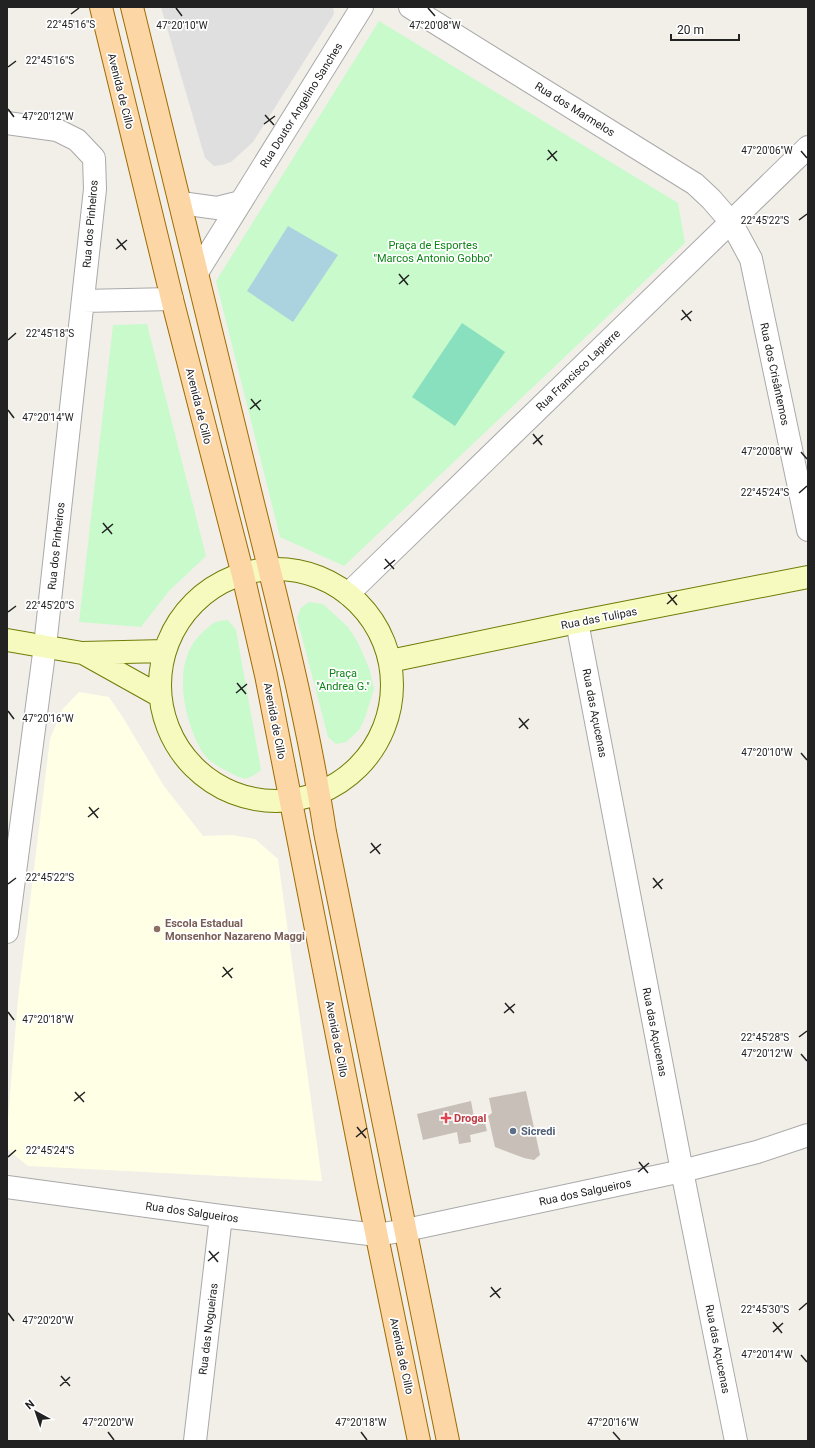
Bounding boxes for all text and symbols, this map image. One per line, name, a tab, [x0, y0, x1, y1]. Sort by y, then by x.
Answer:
scale bar	[671, 16, 739, 42]
text: 22°45'16"S	[47, 19, 95, 30]
text: 47°20'10"W	[156, 20, 208, 31]
text: 47°20'08"W	[409, 20, 461, 31]
text: 20 m	[677, 23, 704, 37]
street label: Rua Doutor Angelino Sanches	[258, 40, 346, 170]
street label: Avenida de Cillo	[105, 52, 136, 130]
text: 22°45'16"S	[26, 55, 74, 66]
street label: Rua dos Marmelos	[532, 80, 617, 139]
text: 47°20'12"W	[22, 111, 74, 122]
text: 47°20'06"W	[741, 145, 793, 156]
street label: Rua dos Pinheiros	[80, 179, 101, 269]
text: 22°45'22"S	[741, 215, 789, 226]
park label: Praça de Esportes "Marcos Antonio Gobbo"	[373, 239, 493, 265]
street label: Rua dos Crisântemos	[757, 322, 792, 427]
street label: Rua Francisco Lapierre	[534, 327, 623, 414]
text: 22°45'18"S	[26, 328, 74, 339]
street label: Avenida de Cillo	[183, 367, 214, 445]
text: 47°20'14"W	[22, 412, 74, 423]
text: 47°20'08"W	[741, 446, 793, 457]
text: 22°45'24"S	[741, 487, 789, 498]
street label: Rua dos Pinheiros	[45, 501, 68, 591]
text: 22°45'20"S	[26, 600, 74, 611]
street label: Rua das Tulipas	[560, 605, 639, 632]
park label: Praça "Andrea G."	[316, 667, 370, 693]
street label: Rua das Açucenas	[579, 667, 610, 759]
street label: Avenida de Cillo	[261, 682, 288, 761]
text: 47°20'16"W	[22, 713, 74, 724]
text: 47°20'10"W	[741, 747, 793, 758]
text: 22°45'22"S	[26, 872, 74, 883]
place label: Escola Estadual Monsenhor Nazareno Maggi	[165, 917, 305, 943]
marker: Escola Estadual Monsenhor Nazareno Maggi	[152, 924, 162, 934]
street label: Rua das Açucenas	[639, 986, 670, 1078]
street label: Avenida de Cillo	[323, 1000, 350, 1079]
text: 47°20'18"W	[22, 1014, 74, 1025]
text: 22°45'28"S	[741, 1032, 789, 1043]
text: 47°20'12"W	[741, 1048, 793, 1059]
place label: Drogal	[454, 1112, 486, 1125]
marker: Drogal	[441, 1113, 451, 1123]
place label: Sicredi	[521, 1125, 555, 1138]
marker: Sicredi	[508, 1126, 518, 1136]
text: 22°45'24"S	[26, 1145, 74, 1156]
street label: Rua dos Salgueiros	[538, 1176, 633, 1209]
street label: Rua dos Salgueiros	[145, 1200, 240, 1226]
street label: Rua das Nogueiras	[196, 1282, 221, 1376]
street label: Rua das Açucenas	[702, 1303, 733, 1395]
text: 22°45'30"S	[741, 1304, 789, 1315]
text: 47°20'20"W	[22, 1315, 74, 1326]
street label: Avenida de Cillo	[387, 1317, 416, 1396]
text: 47°20'14"W	[741, 1349, 793, 1360]
north arrow	[16, 1392, 56, 1432]
text: N	[23, 1397, 37, 1412]
text: 47°20'20"W	[82, 1417, 134, 1428]
text: 47°20'18"W	[335, 1417, 387, 1428]
text: 47°20'16"W	[587, 1417, 639, 1428]

